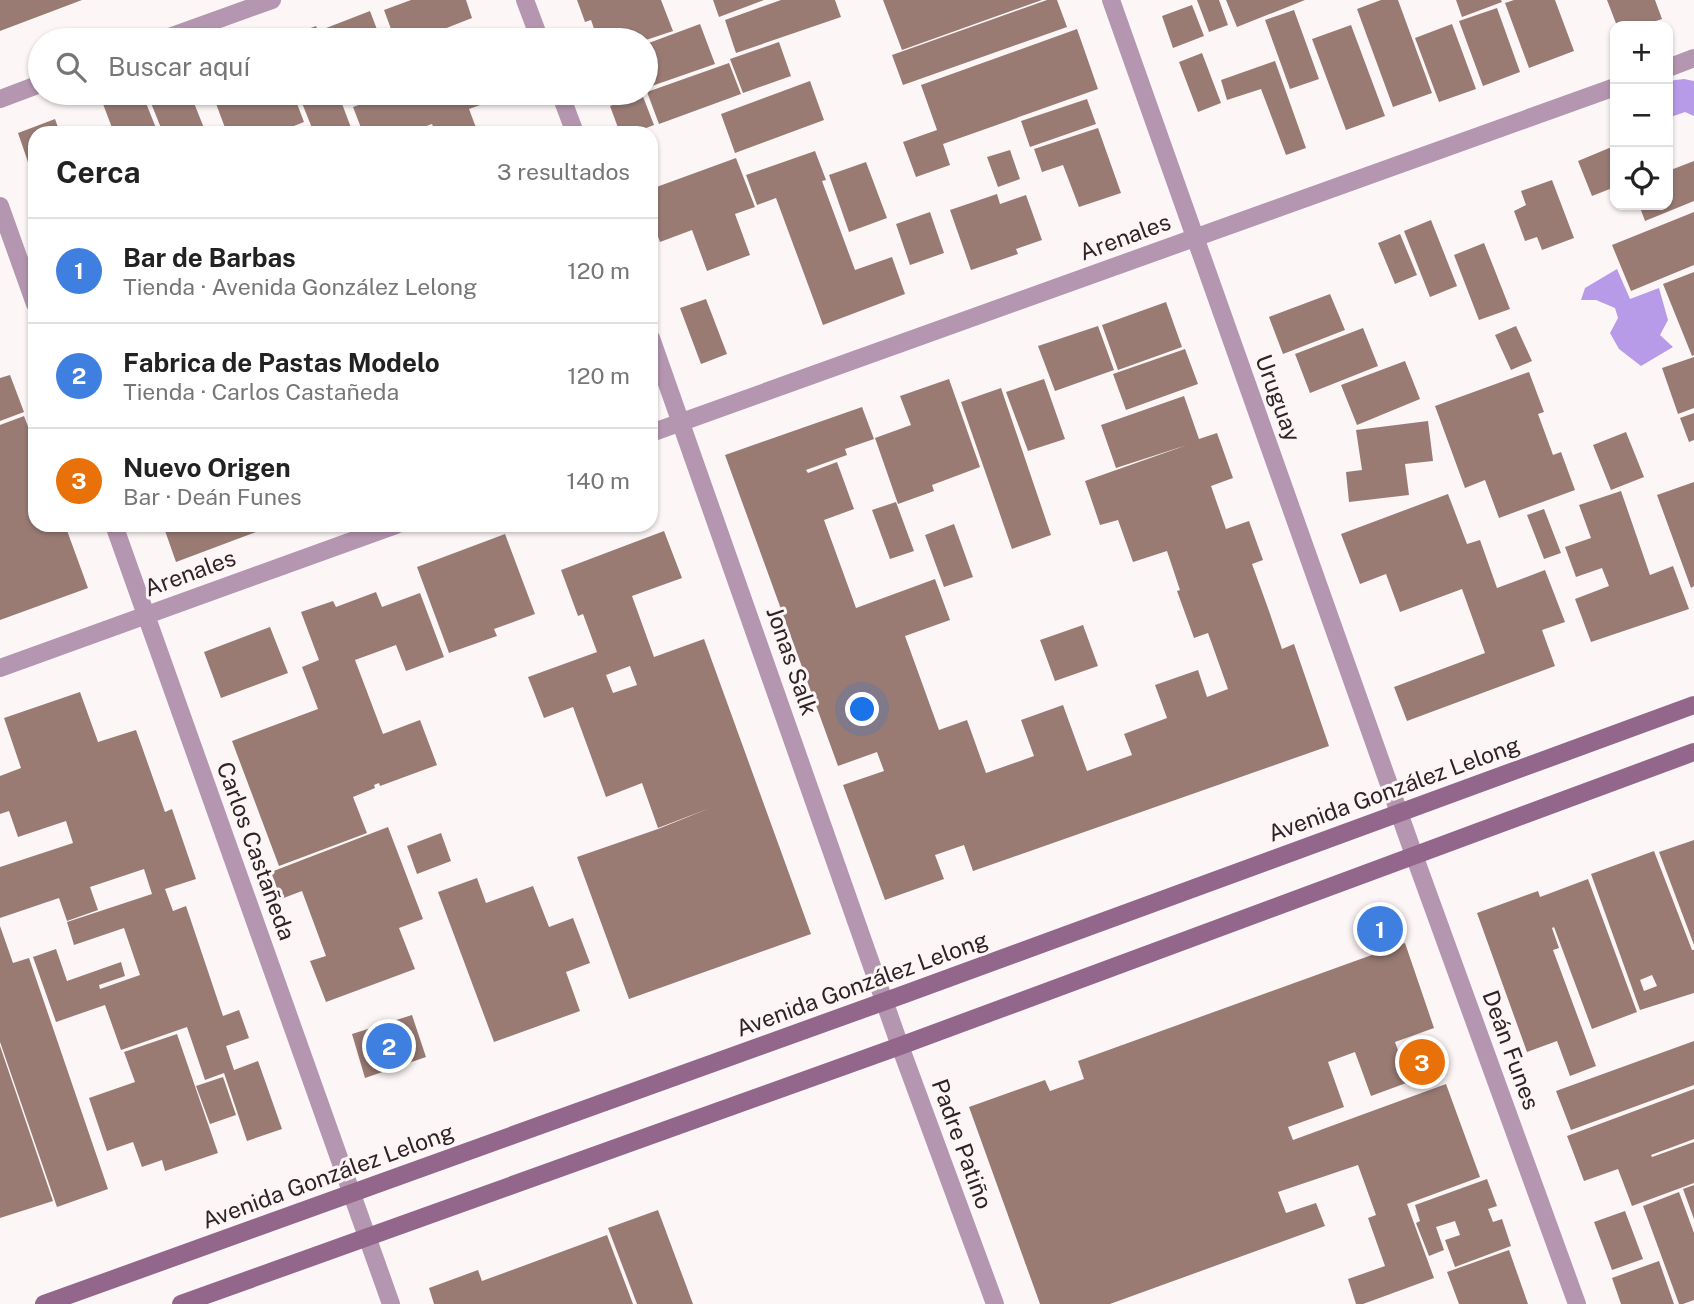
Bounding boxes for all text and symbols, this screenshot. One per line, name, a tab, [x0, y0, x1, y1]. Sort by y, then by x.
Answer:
map controls	[1610, 21, 1673, 210]
button: +	[1610, 21, 1673, 84]
search box	[28, 28, 658, 105]
icon: search	[52, 48, 90, 86]
text: Buscar aquí	[108, 51, 250, 82]
button: −	[1610, 84, 1673, 147]
button: locate	[1610, 147, 1673, 210]
text: Cerca	[56, 154, 141, 190]
text: 3 resultados	[497, 158, 630, 185]
street label: Arenales	[1076, 208, 1174, 265]
text: Bar de Barbas	[123, 242, 296, 273]
text: 1	[74, 257, 84, 284]
text: 120 m	[567, 257, 630, 284]
text: Tienda · Avenida González Lelong	[123, 273, 477, 300]
text: Fabrica de Pastas Modelo	[123, 347, 440, 378]
street label: Uruguay	[1250, 351, 1307, 445]
text: 2	[72, 362, 86, 389]
text: 120 m	[567, 362, 630, 389]
text: Tienda · Carlos Castañeda	[123, 378, 399, 405]
text: Nuevo Origen	[123, 452, 291, 483]
text: 3	[71, 467, 87, 494]
text: 140 m	[567, 467, 630, 494]
text: Bar · Deán Funes	[123, 483, 302, 510]
street label: Arenales	[141, 544, 239, 601]
street label: Jonas Salk	[761, 603, 824, 719]
your location	[845, 692, 879, 726]
street label: Avenida González Lelong	[1264, 730, 1523, 847]
street label: Carlos Castañeda	[212, 758, 301, 944]
pin: 1	[1357, 903, 1403, 955]
street label: Avenida González Lelong	[732, 925, 991, 1042]
street label: Deán Funes	[1477, 986, 1546, 1113]
pin: 2	[366, 1020, 412, 1072]
pin: 3	[1399, 1036, 1445, 1088]
street label: Padre Patiño	[927, 1075, 998, 1212]
street label: Avenida González Lelong	[198, 1117, 457, 1234]

